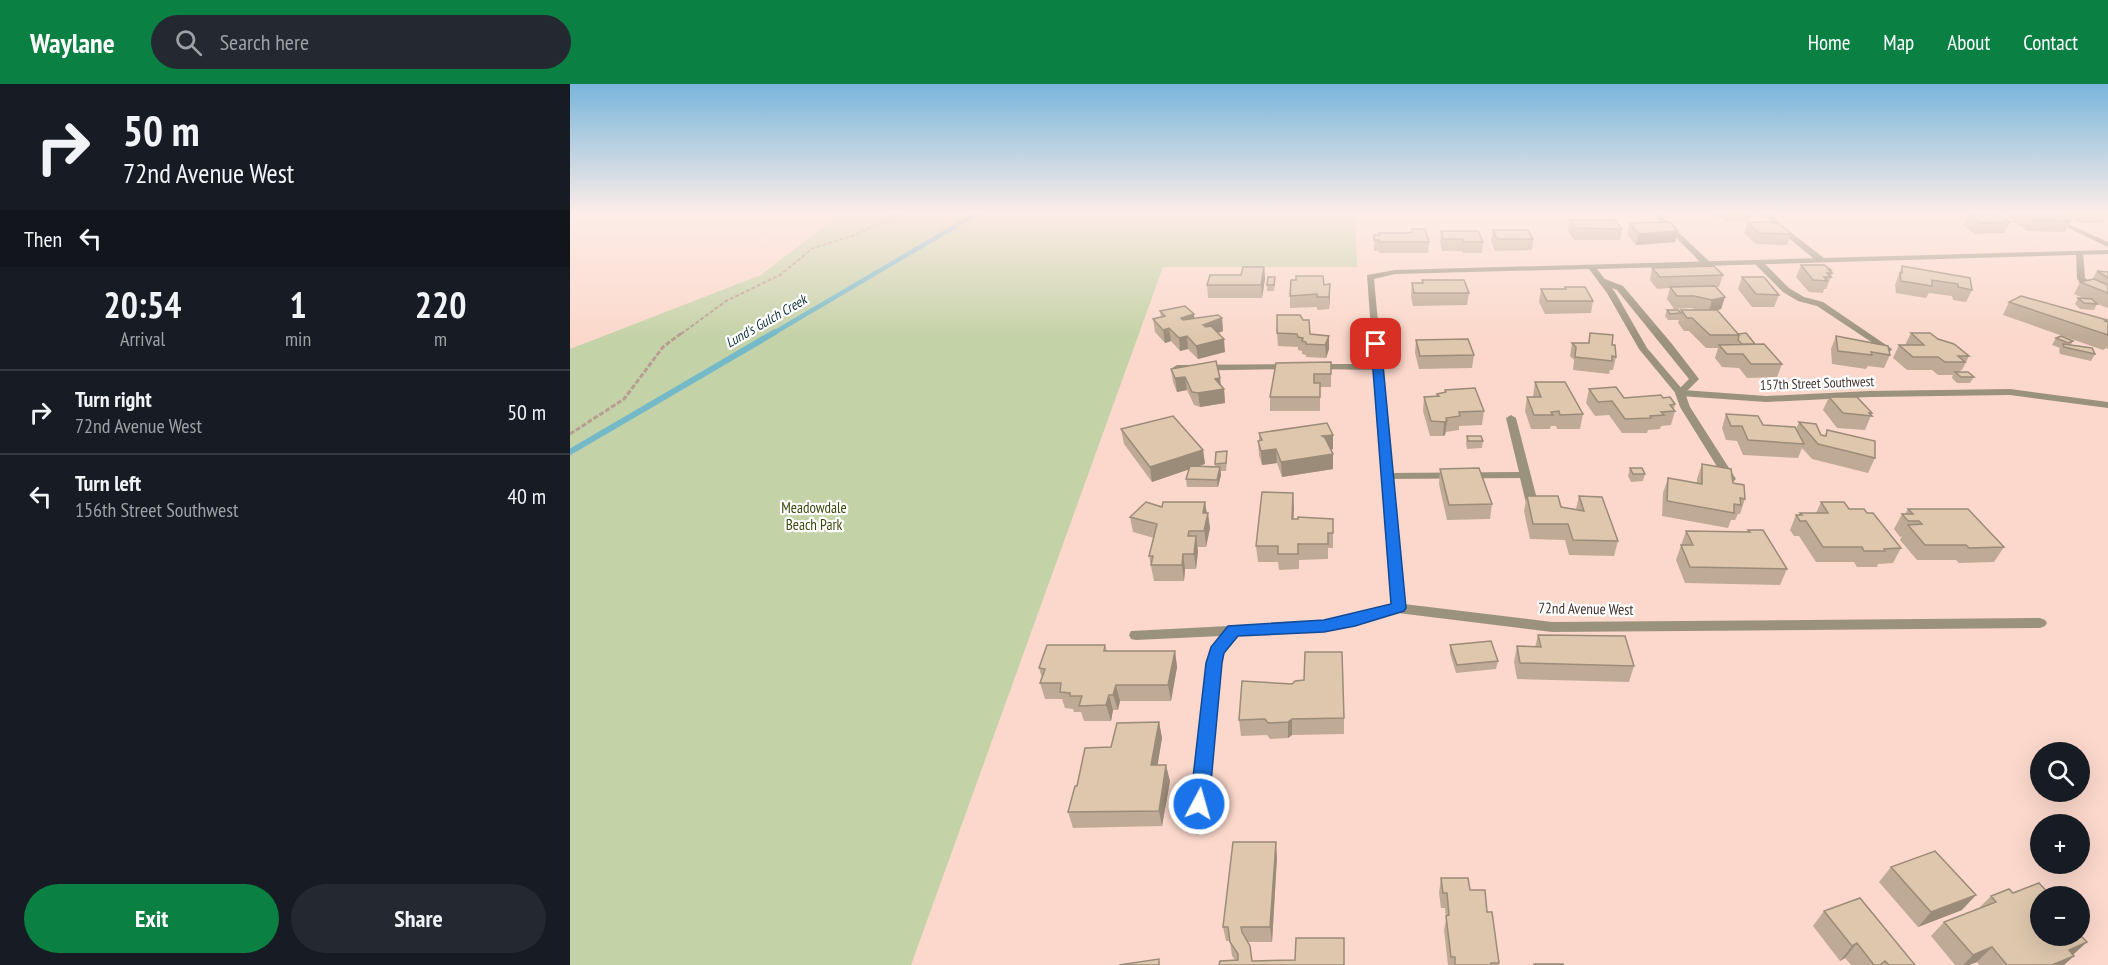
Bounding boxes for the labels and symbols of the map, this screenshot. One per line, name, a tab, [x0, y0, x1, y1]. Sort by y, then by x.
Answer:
water label: Lund's Gulch Creek	[722, 290, 811, 351]
pin	[1350, 318, 1401, 369]
street label: 157th Street Southwest	[1760, 372, 1875, 394]
park label: Meadowdale Beach Park	[781, 498, 847, 534]
street label: 72nd Avenue West	[1538, 598, 1634, 619]
position arrow	[1167, 772, 1231, 836]

